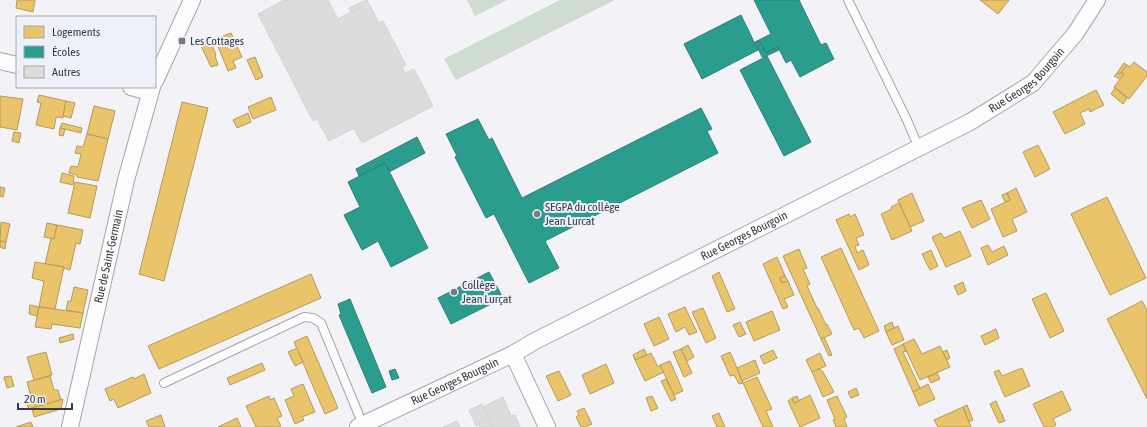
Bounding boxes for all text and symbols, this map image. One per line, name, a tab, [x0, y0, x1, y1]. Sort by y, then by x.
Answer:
legend	[16, 16, 156, 88]
text: Logements	[52, 25, 100, 39]
place label: Les Cottages	[190, 34, 244, 48]
marker: Les Cottages	[177, 36, 187, 46]
text: Écoles	[52, 45, 80, 59]
street label: Rue Georges Bourgoin	[986, 45, 1067, 116]
text: Autres	[52, 65, 80, 79]
place label: SEGPA du collège Jean Lurcat	[545, 200, 620, 228]
street label: Rue de Saint-Germain	[91, 208, 126, 305]
street label: Rue Georges Bourgoin	[698, 208, 790, 263]
marker: SEGPA du collège Jean Lurcat	[532, 209, 542, 219]
place label: Collège Jean Lurçat	[462, 278, 512, 306]
marker: Collège Jean Lurçat	[449, 287, 459, 297]
street label: Rue Georges Bourgoin	[409, 355, 501, 408]
scale bar	[18, 385, 72, 411]
text: 20 m	[24, 392, 46, 406]

